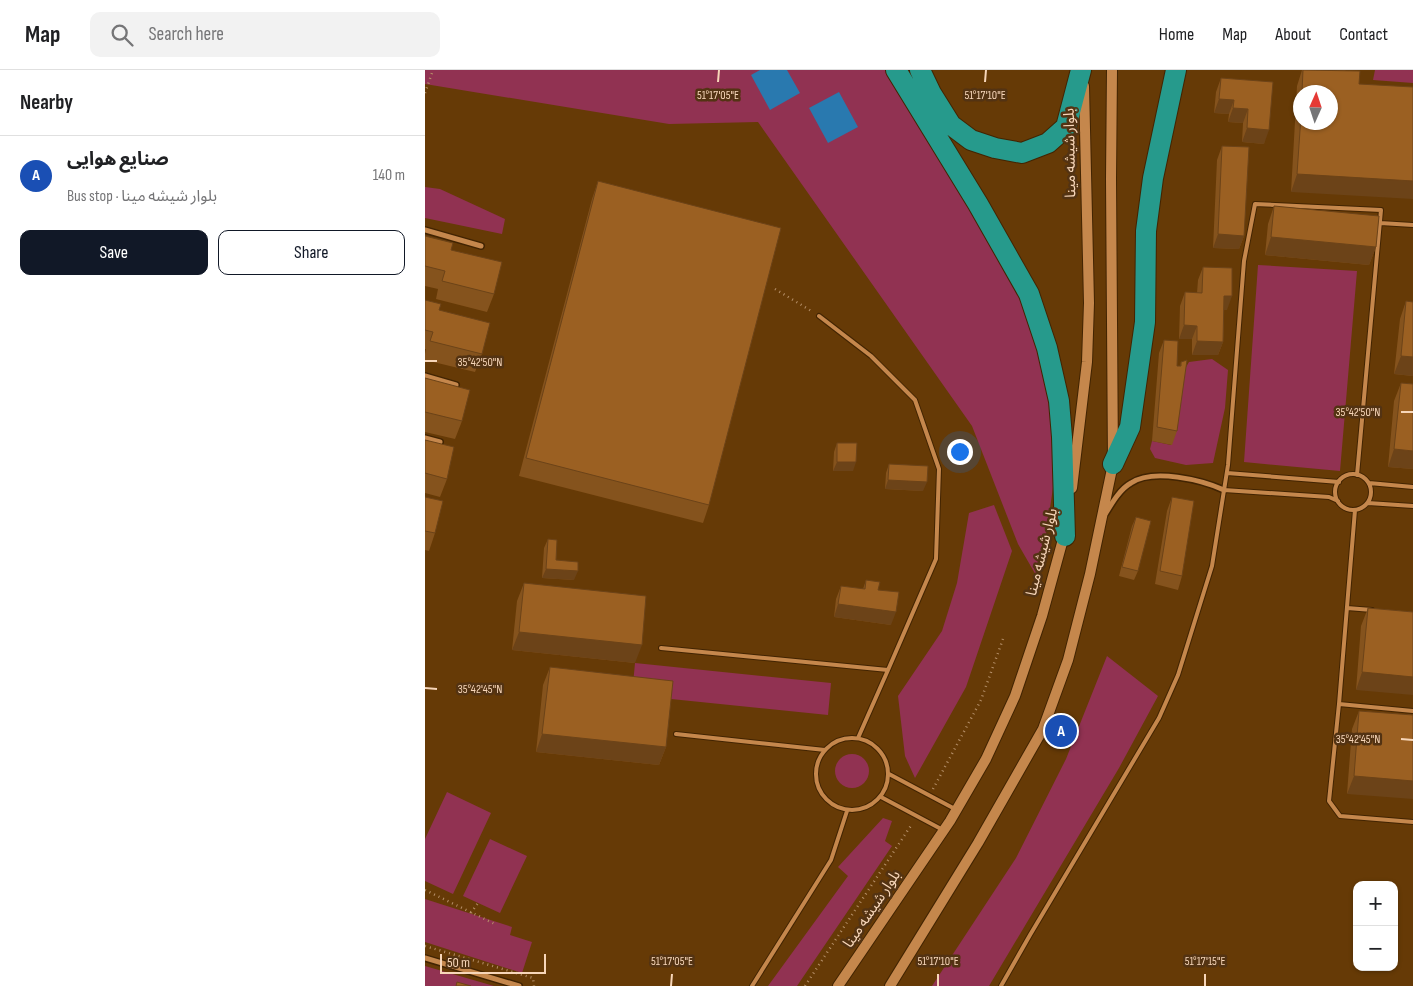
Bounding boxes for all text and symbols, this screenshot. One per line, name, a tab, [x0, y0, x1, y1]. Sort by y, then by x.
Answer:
search box	[90, 12, 440, 57]
text: Map	[25, 20, 60, 49]
icon: search	[108, 21, 136, 49]
text: Search here	[148, 23, 224, 46]
text: Home	[1159, 24, 1194, 45]
text: Map	[1222, 24, 1247, 45]
text: About	[1275, 24, 1311, 45]
text: Contact	[1339, 24, 1388, 45]
north arrow	[1293, 85, 1338, 130]
text: 51°17'05"E	[697, 88, 739, 103]
text: 51°17'10"E	[964, 88, 1006, 103]
text: Nearby	[20, 90, 73, 115]
street label: بلوار شیشه مینا	[1060, 108, 1080, 198]
text: صنایع هوایی	[67, 148, 169, 171]
text: A	[32, 166, 40, 185]
text: 140 m	[373, 166, 405, 185]
text: Bus stop · بلوار شیشه مینا	[67, 187, 217, 206]
button: Save	[20, 230, 208, 275]
button: Share	[218, 230, 405, 275]
text: 35°42'50"N	[458, 355, 502, 370]
text: 35°42'50"N	[1336, 405, 1380, 420]
your location	[947, 439, 973, 465]
street label: بلوار شیشه مینا	[1022, 506, 1062, 598]
text: 35°42'45"N	[458, 682, 502, 697]
pin: A	[1045, 712, 1077, 750]
text: 35°42'45"N	[1336, 732, 1380, 747]
street label: بلوار شیشه مینا	[839, 866, 905, 952]
map controls	[1353, 881, 1398, 971]
button: +	[1353, 881, 1398, 926]
button: −	[1353, 926, 1398, 971]
scale bar	[440, 951, 546, 974]
text: 50 m	[447, 954, 470, 971]
text: 51°17'05"E	[651, 954, 693, 969]
text: 51°17'10"E	[917, 954, 959, 969]
text: 51°17'15"E	[1185, 954, 1225, 969]

